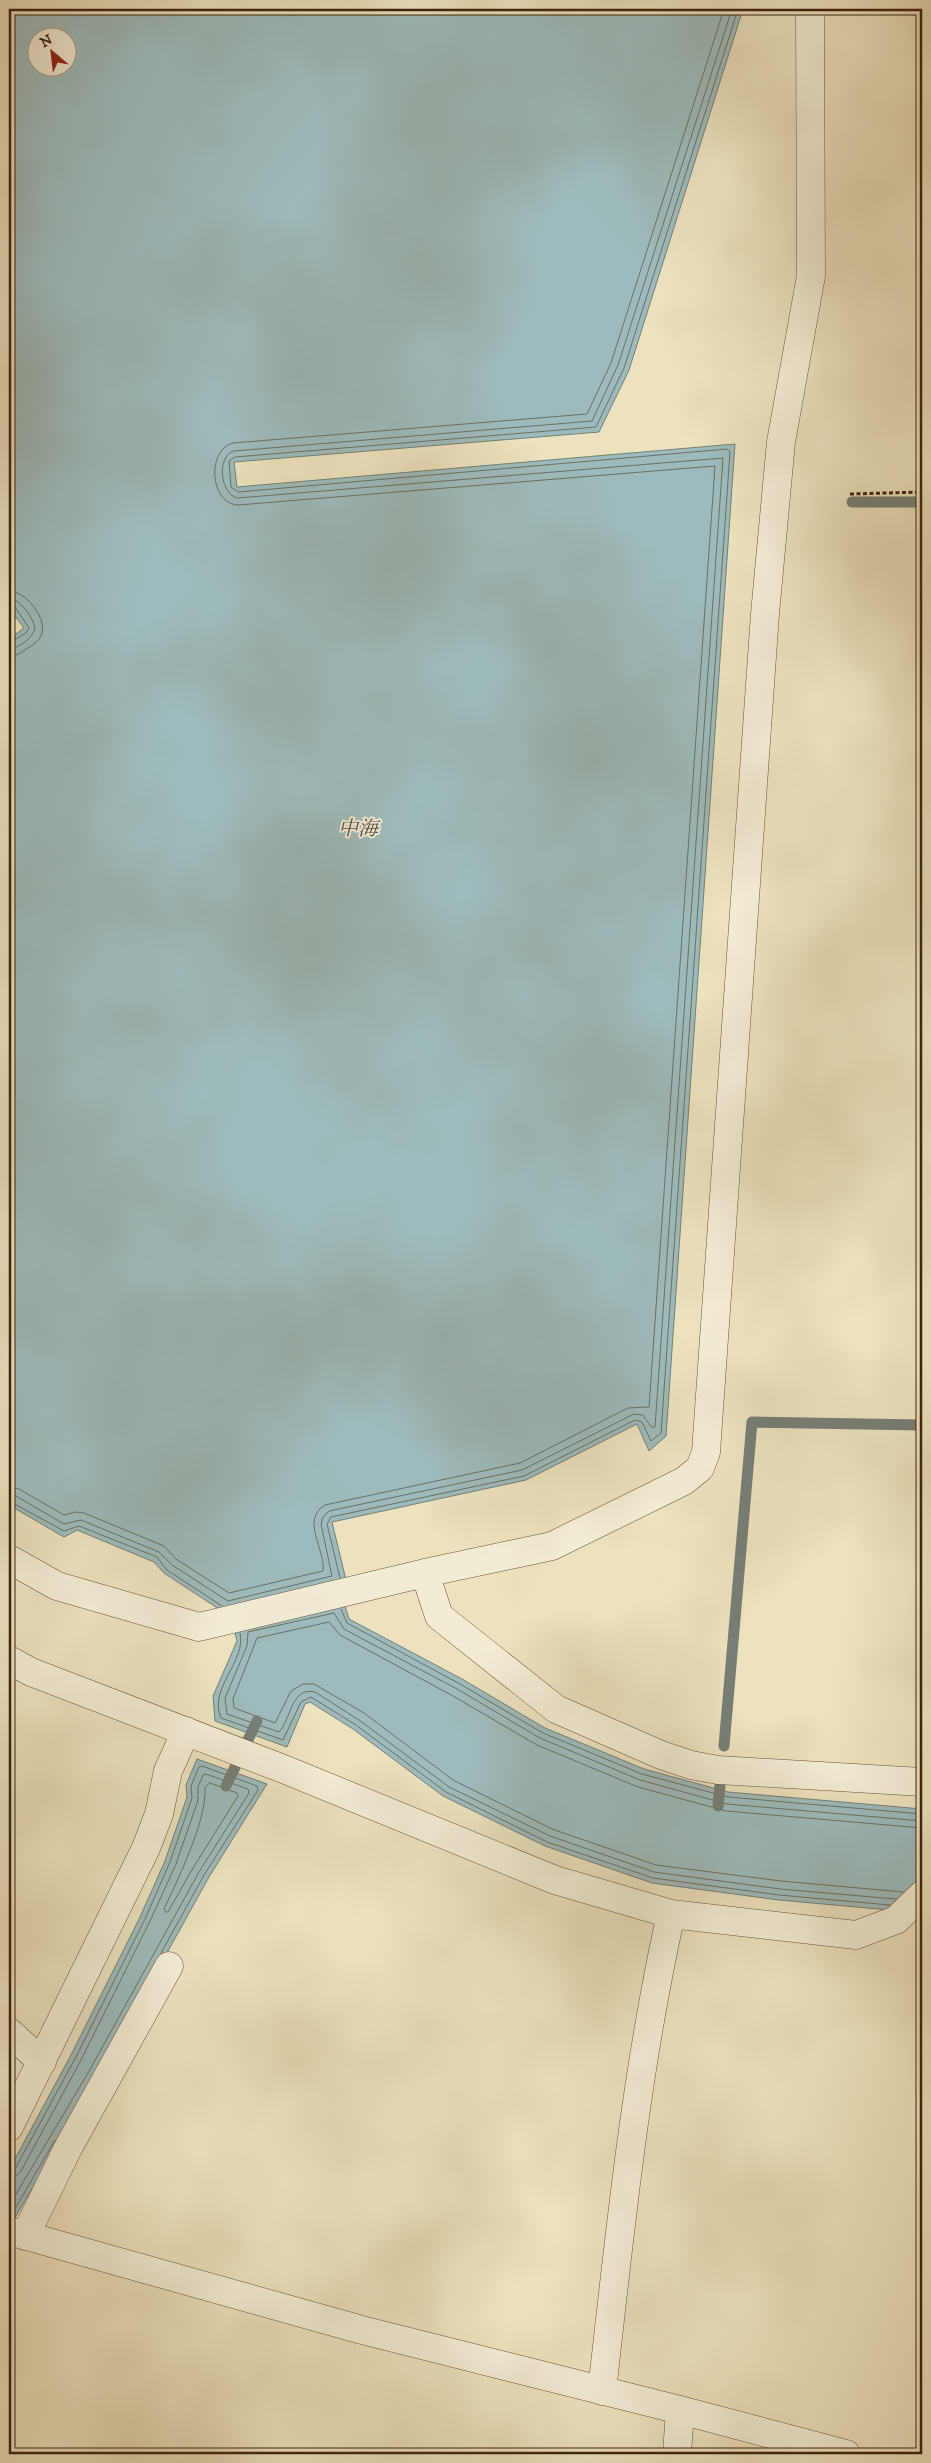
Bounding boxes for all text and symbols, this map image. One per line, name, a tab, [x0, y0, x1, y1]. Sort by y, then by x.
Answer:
north arrow	[28, 28, 78, 78]
text: N	[37, 31, 56, 52]
water label: 中海	[338, 817, 381, 842]

